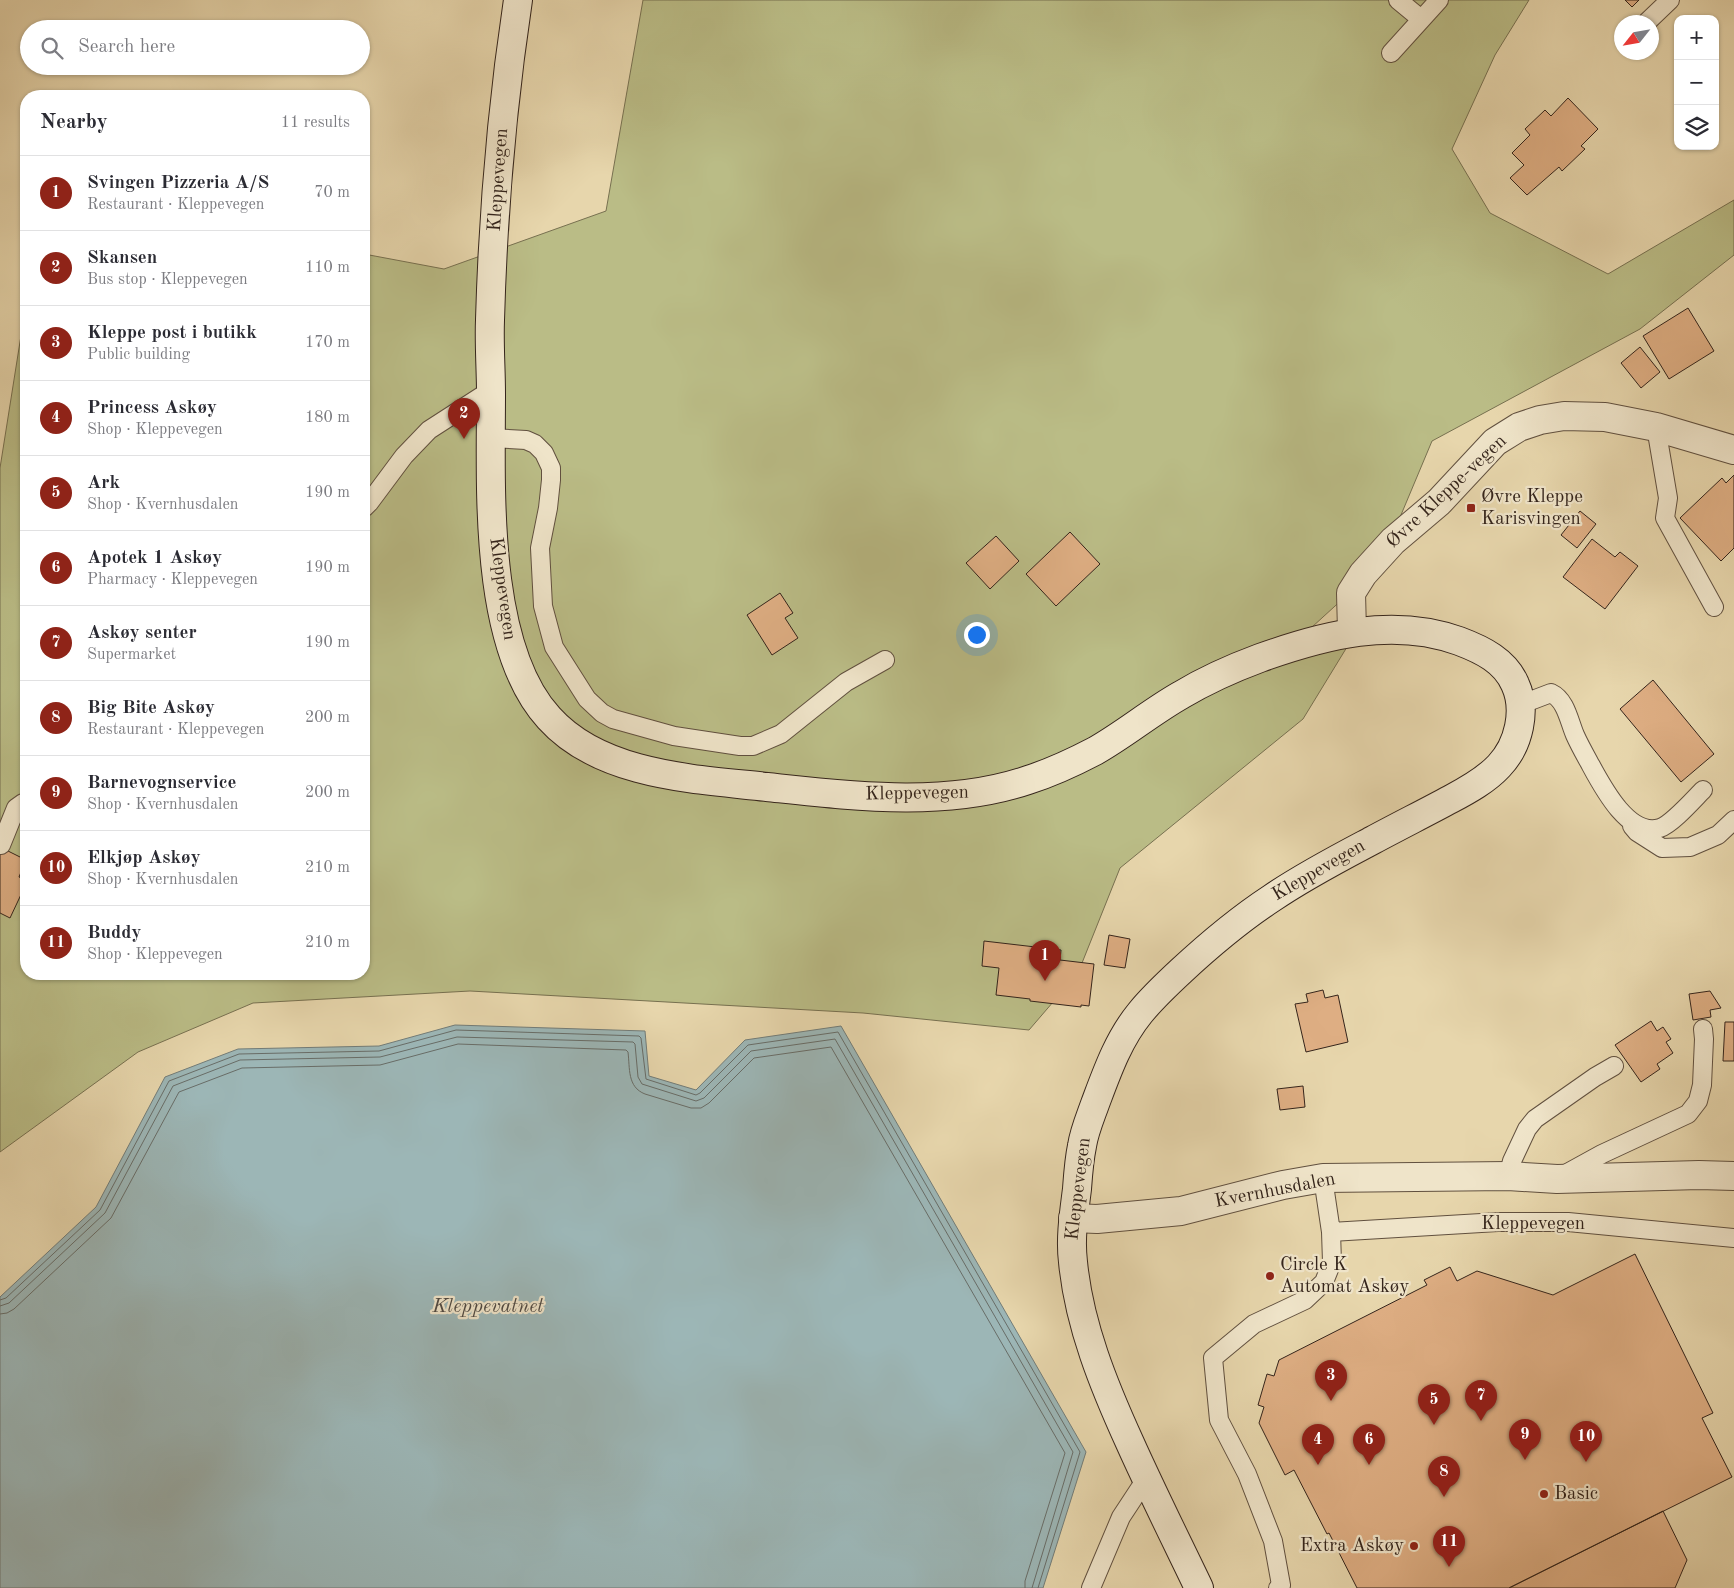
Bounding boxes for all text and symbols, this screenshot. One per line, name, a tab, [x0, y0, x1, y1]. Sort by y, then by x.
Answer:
north arrow	[1614, 15, 1659, 60]
map controls	[1674, 15, 1719, 150]
button: +	[1674, 15, 1719, 60]
search box	[20, 20, 370, 75]
icon: search	[38, 34, 66, 62]
text: Search here	[78, 38, 175, 57]
button: −	[1674, 60, 1719, 105]
button: layers	[1674, 105, 1719, 150]
text: Nearby	[40, 112, 108, 133]
text: 11 results	[281, 115, 350, 131]
street label: Kleppevegen	[486, 128, 512, 232]
text: Svingen Pizzeria A/S	[87, 174, 269, 193]
text: 1	[51, 185, 61, 201]
text: 70 m	[314, 185, 350, 201]
text: Restaurant · Kleppevegen	[87, 197, 264, 213]
text: Skansen	[87, 249, 157, 268]
text: 2	[51, 260, 61, 276]
text: 110 m	[305, 260, 350, 276]
text: Bus stop · Kleppevegen	[87, 272, 248, 288]
text: Kleppe post i butikk	[87, 324, 257, 343]
text: 3	[51, 335, 61, 351]
text: 170 m	[305, 335, 350, 351]
text: Public building	[87, 347, 190, 363]
pin: 2	[448, 398, 480, 439]
text: Princess Askøy	[87, 399, 217, 418]
text: 4	[51, 410, 61, 426]
text: 180 m	[305, 410, 350, 426]
text: Shop · Kleppevegen	[87, 422, 223, 438]
street label: Øvre Kleppe-vegen	[1383, 432, 1511, 552]
text: Ark	[87, 474, 120, 493]
text: 5	[51, 485, 61, 501]
text: 190 m	[305, 485, 350, 501]
place label: Øvre Kleppe Karisvingen	[1481, 488, 1583, 529]
text: Shop · Kvernhusdalen	[87, 497, 238, 513]
marker: Øvre Kleppe Karisvingen	[1465, 502, 1477, 514]
street label: Kleppevegen	[485, 536, 519, 642]
text: Apotek 1 Askøy	[87, 549, 222, 568]
text: 6	[51, 560, 61, 576]
text: 190 m	[305, 560, 350, 576]
text: Pharmacy · Kleppevegen	[87, 572, 258, 588]
your location	[964, 622, 990, 648]
text: Askøy senter	[87, 624, 197, 643]
text: 7	[51, 635, 61, 651]
text: 190 m	[305, 635, 350, 651]
text: Supermarket	[87, 647, 176, 663]
text: Big Bite Askøy	[87, 699, 215, 718]
text: 8	[51, 710, 61, 726]
text: 200 m	[305, 710, 350, 726]
text: Restaurant · Kleppevegen	[87, 722, 264, 738]
text: Barnevognservice	[87, 774, 237, 793]
street label: Kleppevegen	[865, 784, 969, 804]
text: 9	[51, 785, 61, 801]
text: 200 m	[305, 785, 350, 801]
text: Shop · Kvernhusdalen	[87, 797, 238, 813]
street label: Kleppevegen	[1269, 837, 1369, 905]
text: Elkjøp Askøy	[87, 849, 201, 868]
text: 10	[47, 860, 65, 876]
text: 210 m	[305, 860, 350, 876]
text: Shop · Kvernhusdalen	[87, 872, 238, 888]
text: Buddy	[87, 924, 141, 943]
text: 11	[47, 935, 65, 951]
text: 210 m	[305, 935, 350, 951]
pin: 1	[1029, 940, 1061, 981]
text: Shop · Kleppevegen	[87, 947, 223, 963]
street label: Kleppevegen	[1063, 1136, 1095, 1242]
street label: Kvernhusdalen	[1213, 1170, 1337, 1212]
street label: Kleppevegen	[1481, 1215, 1585, 1234]
place label: Circle K Automat Askøy	[1280, 1256, 1409, 1297]
marker: Circle K Automat Askøy	[1264, 1270, 1276, 1282]
water label: Kleppevatnet	[431, 1297, 544, 1317]
pin: 3	[1315, 1360, 1347, 1401]
pin: 7	[1465, 1380, 1497, 1421]
pin: 5	[1418, 1384, 1450, 1425]
pin: 9	[1509, 1419, 1541, 1460]
pin: 10	[1570, 1421, 1602, 1462]
pin: 4	[1302, 1424, 1334, 1465]
pin: 6	[1353, 1424, 1385, 1465]
pin: 8	[1428, 1456, 1460, 1497]
place label: Basic	[1554, 1485, 1598, 1504]
marker: Basic	[1538, 1488, 1550, 1500]
pin: 11	[1433, 1526, 1465, 1567]
place label: Extra Askøy	[1300, 1537, 1404, 1556]
marker: Extra Askøy	[1408, 1540, 1420, 1552]

